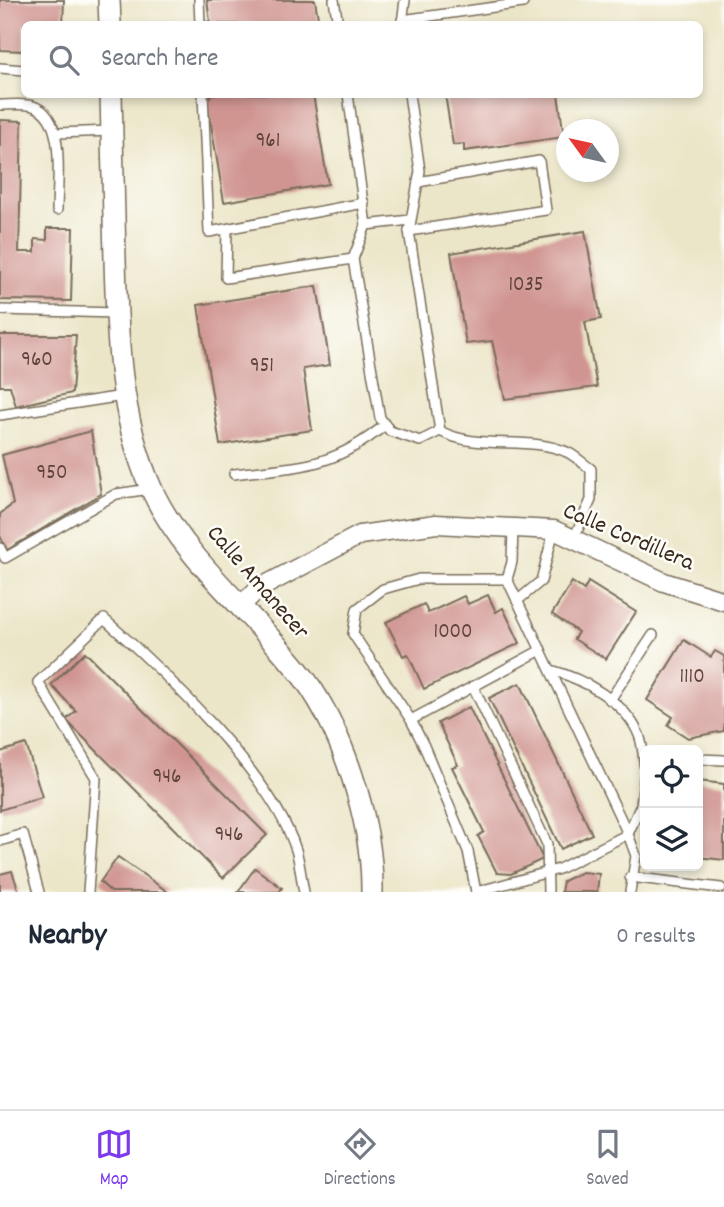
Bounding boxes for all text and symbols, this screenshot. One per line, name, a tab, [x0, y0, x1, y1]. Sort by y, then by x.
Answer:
search box	[21, 21, 703, 98]
icon: search	[45, 41, 83, 79]
text: Search here	[101, 41, 219, 78]
north arrow	[556, 119, 619, 182]
house number: 961	[256, 127, 280, 157]
house number: 1035	[508, 271, 544, 301]
house number: 960	[21, 346, 53, 376]
house number: 951	[250, 352, 274, 382]
house number: 950	[37, 459, 67, 489]
street label: Calle Cordillera	[557, 495, 700, 581]
street label: Calle Amanecer	[198, 518, 317, 648]
house number: 1000	[434, 618, 472, 648]
house number: 1110	[679, 663, 705, 693]
map controls	[640, 745, 703, 871]
button: locate	[640, 745, 703, 808]
house number: 946	[153, 763, 181, 793]
button: layers	[640, 808, 703, 871]
house number: 946	[215, 821, 243, 851]
text: Nearby	[28, 916, 106, 959]
text: 0 results	[616, 921, 696, 954]
tab: Map	[95, 1125, 133, 1194]
tab: Directions	[324, 1125, 396, 1194]
tab: Saved	[586, 1125, 629, 1194]

